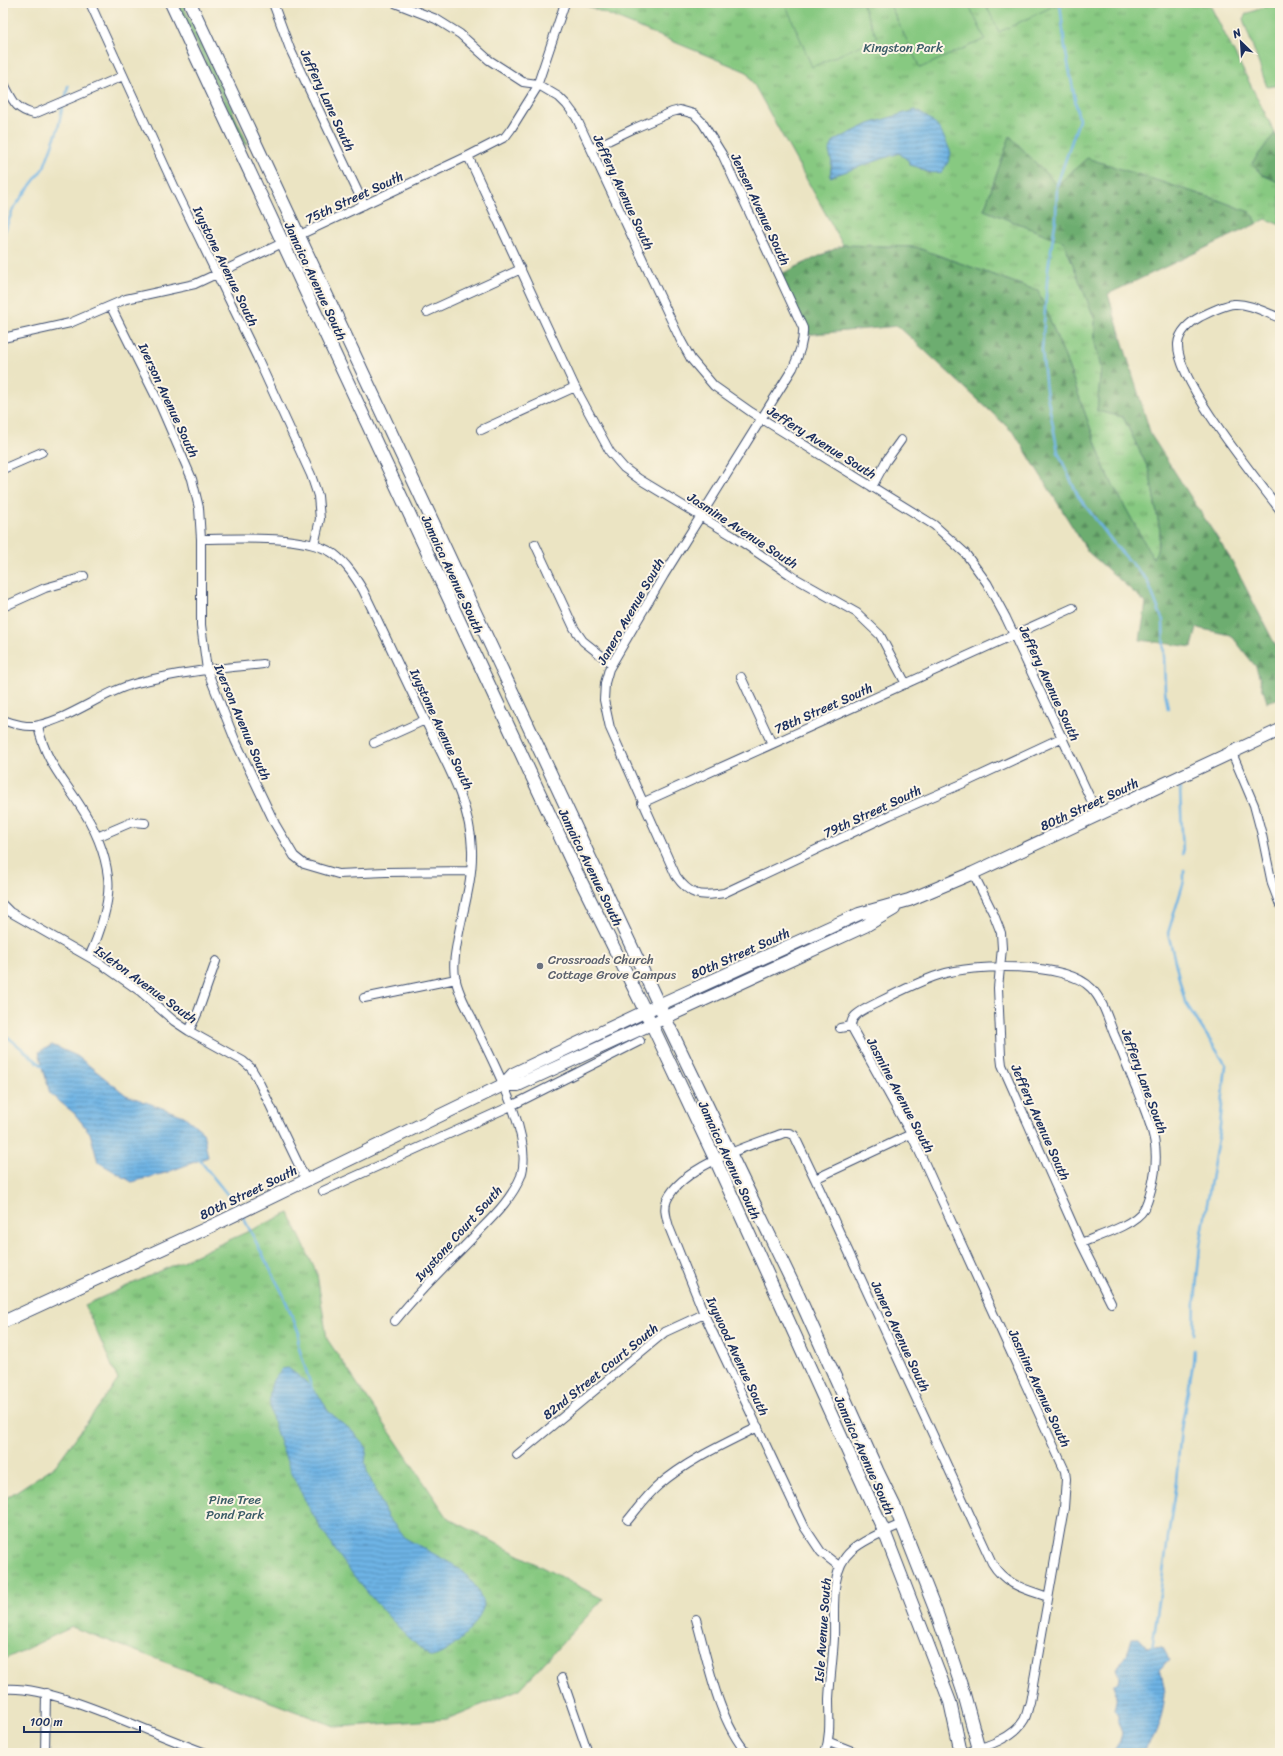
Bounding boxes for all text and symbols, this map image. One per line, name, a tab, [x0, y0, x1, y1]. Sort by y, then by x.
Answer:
north arrow	[1221, 22, 1261, 62]
text: N	[1229, 23, 1245, 44]
park label: Kingston Park	[863, 36, 943, 59]
street label: Jeffery Lane South	[293, 44, 361, 155]
street label: Jeffery Avenue South	[586, 130, 661, 254]
street label: Jensen Avenue South	[724, 148, 797, 269]
street label: 75th Street South	[301, 165, 407, 230]
street label: Ivystone Avenue South	[186, 201, 265, 331]
street label: Jamaica Avenue South	[278, 217, 353, 345]
street label: Iverson Avenue South	[131, 338, 205, 462]
street label: Jeffery Avenue South	[762, 399, 881, 485]
street label: Jasmine Avenue South	[682, 485, 803, 575]
street label: Jamaica Avenue South	[415, 510, 490, 638]
street label: Janero Avenue South	[590, 553, 671, 670]
street label: Jeffery Avenue South	[1012, 621, 1087, 745]
street label: Iverson Avenue South	[207, 659, 278, 784]
street label: Ivystone Avenue South	[403, 664, 480, 794]
street label: 78th Street South	[770, 676, 876, 741]
street label: 80th Street South	[1036, 771, 1143, 837]
street label: 79th Street South	[819, 779, 925, 844]
street label: Jamaica Avenue South	[552, 803, 629, 930]
street label: 80th Street South	[687, 921, 794, 986]
street label: Isleton Avenue South	[88, 938, 202, 1030]
place label: Crossroads Church Cottage Grove Campus	[548, 948, 677, 986]
marker: Crossroads Church Cottage Grove Campus	[535, 961, 545, 971]
street label: Jeffery Lane South	[1115, 1024, 1174, 1137]
street label: Jasmine Avenue South	[860, 1032, 941, 1157]
street label: Jeffery Avenue South	[1004, 1059, 1077, 1184]
street label: Jamaica Avenue South	[692, 1096, 767, 1224]
street label: 80th Street South	[195, 1159, 301, 1226]
street label: Ivystone Court South	[408, 1180, 508, 1287]
street label: Janero Avenue South	[864, 1276, 937, 1396]
street label: Ivywood Avenue South	[699, 1292, 775, 1420]
street label: 82nd Street Court South	[537, 1317, 664, 1426]
street label: Jasmine Avenue South	[1002, 1324, 1077, 1451]
street label: Jamaica Avenue South	[827, 1391, 901, 1519]
park label: Pine Tree Pond Park	[206, 1488, 264, 1526]
street label: Isle Avenue South	[807, 1577, 838, 1684]
scale bar	[24, 1708, 140, 1734]
text: 100 m	[30, 1711, 63, 1733]

